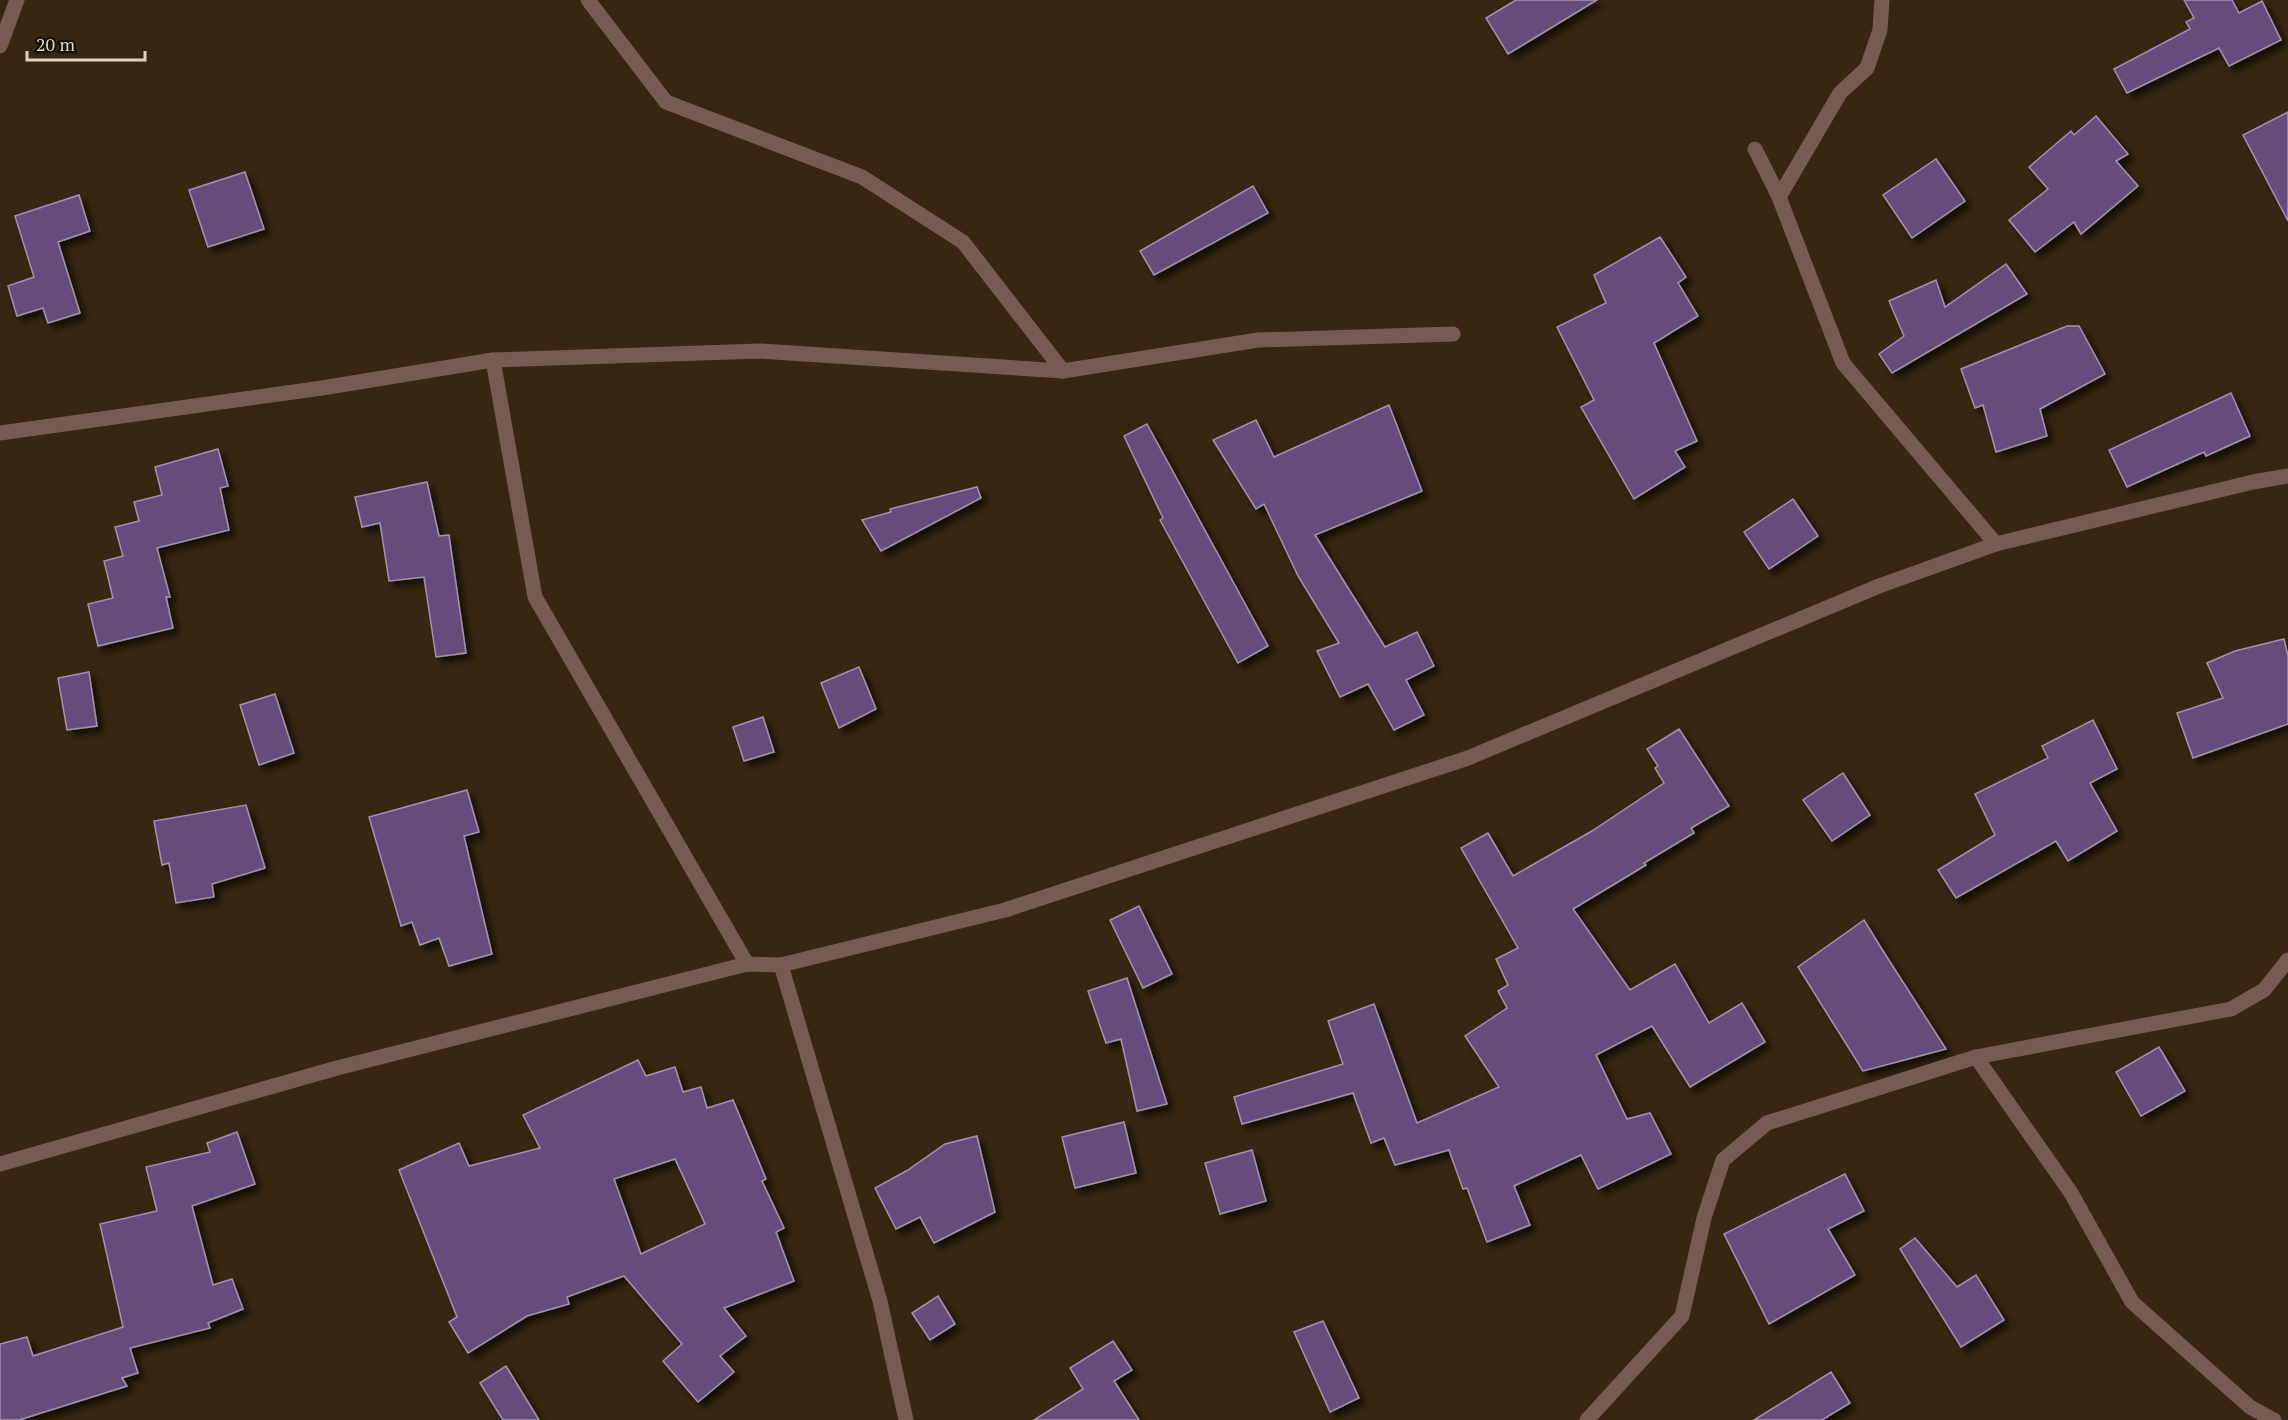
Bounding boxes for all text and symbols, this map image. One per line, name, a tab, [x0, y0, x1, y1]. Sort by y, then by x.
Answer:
scale bar	[27, 24, 146, 62]
text: 20 m	[36, 32, 76, 56]

